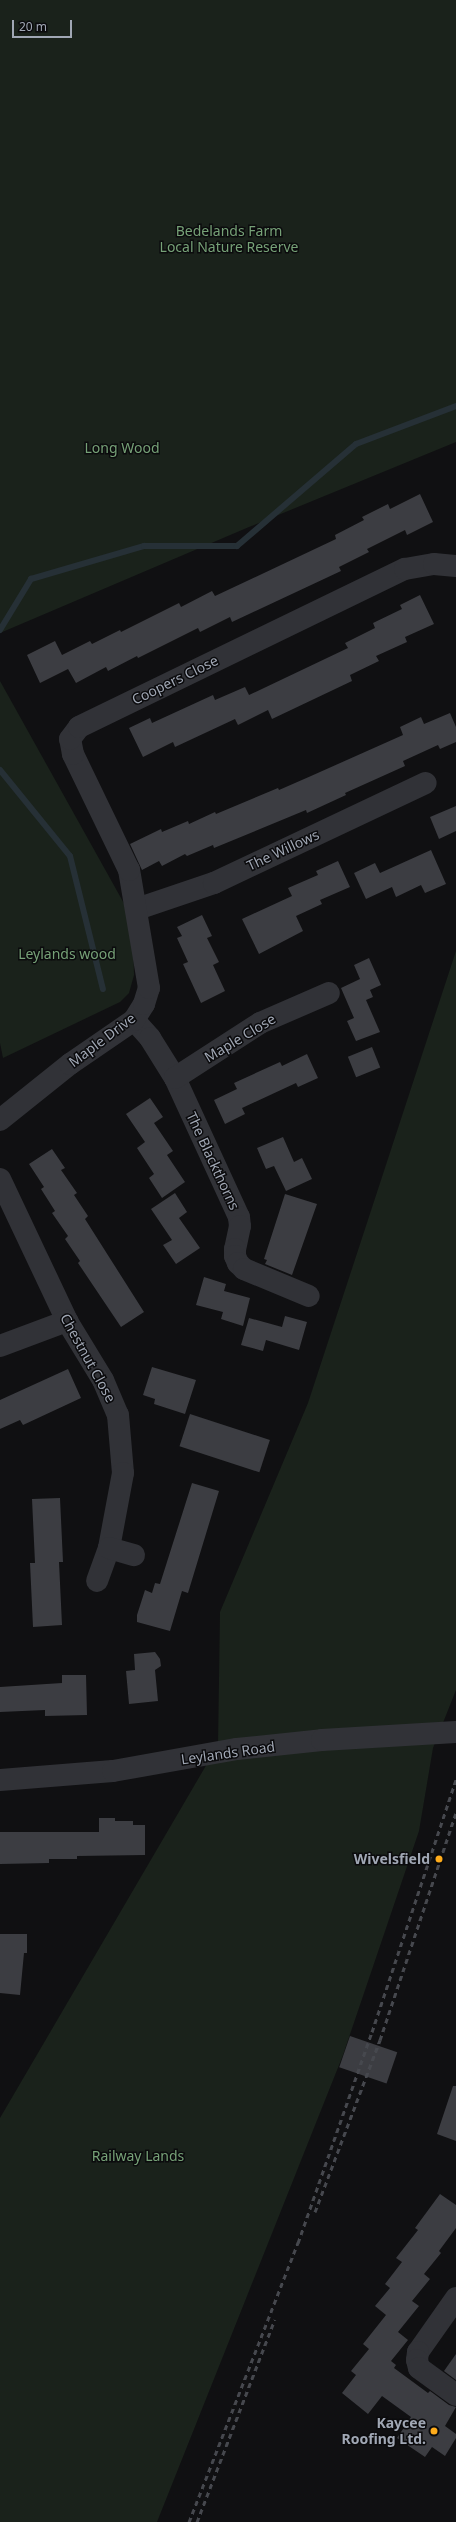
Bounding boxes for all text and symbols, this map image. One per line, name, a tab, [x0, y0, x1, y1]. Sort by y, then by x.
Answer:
scale bar	[14, 12, 74, 38]
text: 20 m	[19, 18, 47, 35]
park label: Bedelands Farm Local Nature Reserve	[160, 223, 298, 256]
park label: Long Wood	[85, 440, 159, 456]
street label: Coopers Close	[129, 652, 221, 708]
street label: The Willows	[244, 826, 322, 874]
park label: Leylands wood	[18, 946, 116, 962]
street label: Maple Drive	[65, 1010, 139, 1070]
street label: Maple Close	[201, 1010, 279, 1066]
street label: The Blackthorns	[183, 1109, 243, 1213]
street label: Chestnut Close	[57, 1311, 119, 1405]
street label: Leylands Road	[180, 1738, 276, 1768]
place label: Wivelsfield	[354, 1851, 430, 1867]
marker: Wivelsfield	[433, 1853, 445, 1865]
park label: Railway Lands	[92, 2148, 184, 2164]
place label: Kaycee Roofing Ltd.	[341, 2415, 426, 2448]
marker: Kaycee Roofing Ltd.	[429, 2426, 439, 2436]

